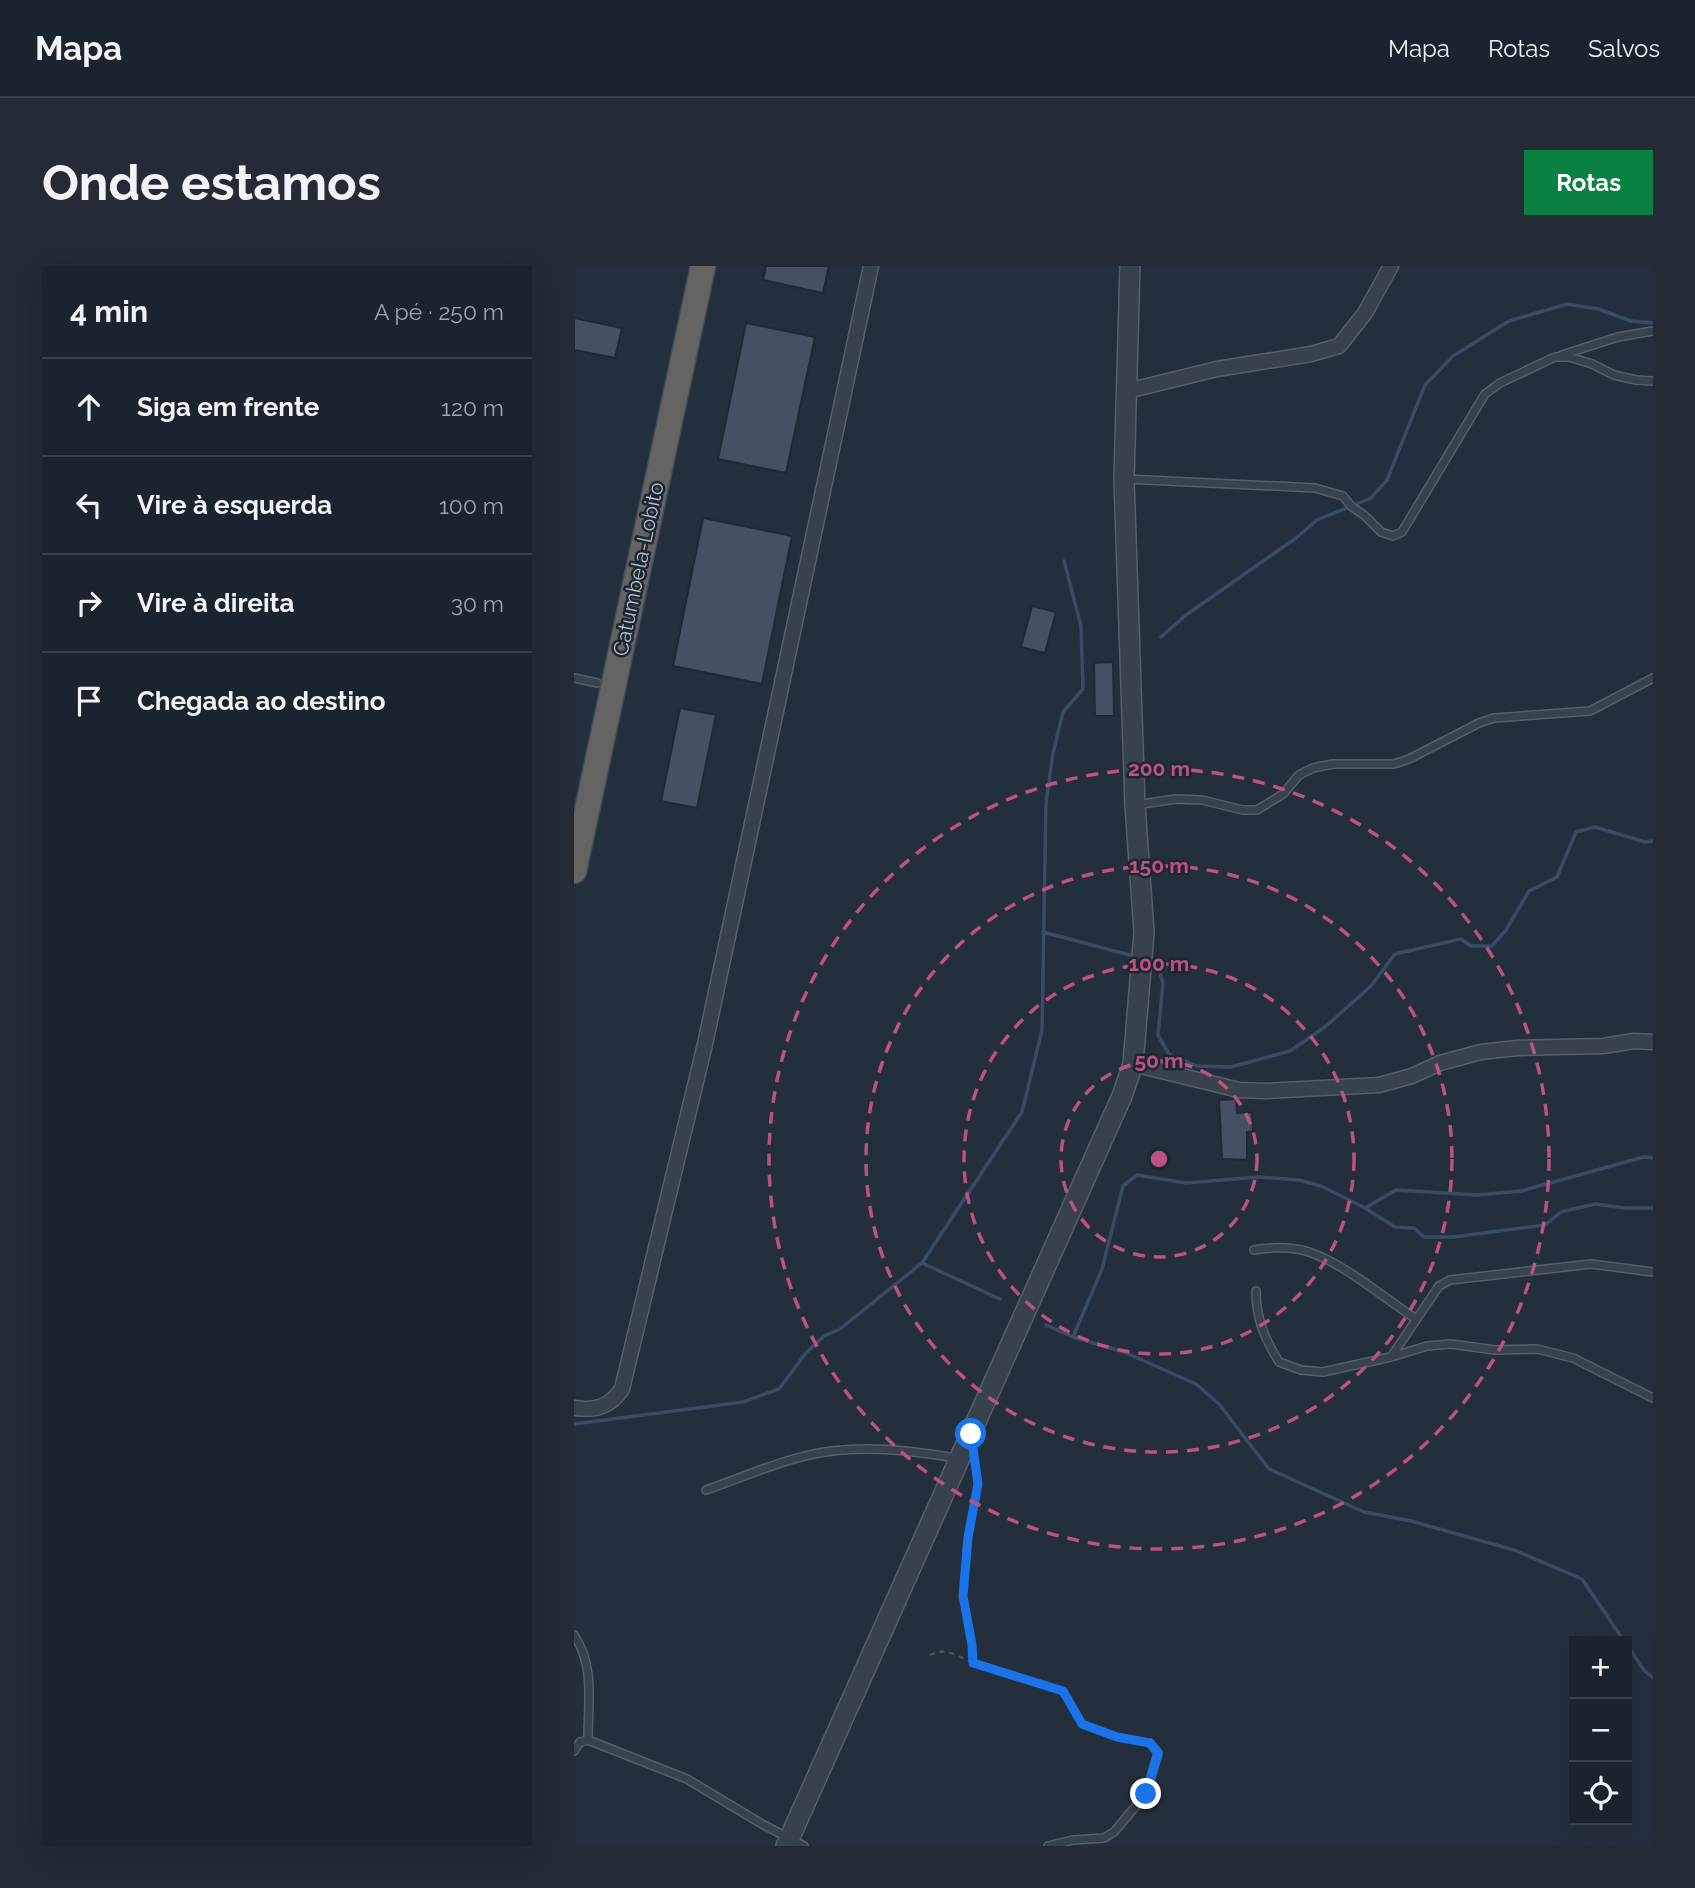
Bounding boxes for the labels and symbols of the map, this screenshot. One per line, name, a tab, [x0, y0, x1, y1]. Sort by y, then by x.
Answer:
street label: Catumbela-Lobito	[607, 480, 669, 658]
text: 200 m	[1128, 756, 1190, 781]
text: 150 m	[1129, 853, 1189, 878]
text: 100 m	[1129, 951, 1189, 976]
text: 50 m	[1134, 1048, 1184, 1073]
centre of rings	[1147, 1147, 1171, 1171]
route start	[955, 1418, 986, 1449]
route end	[1130, 1778, 1161, 1809]

